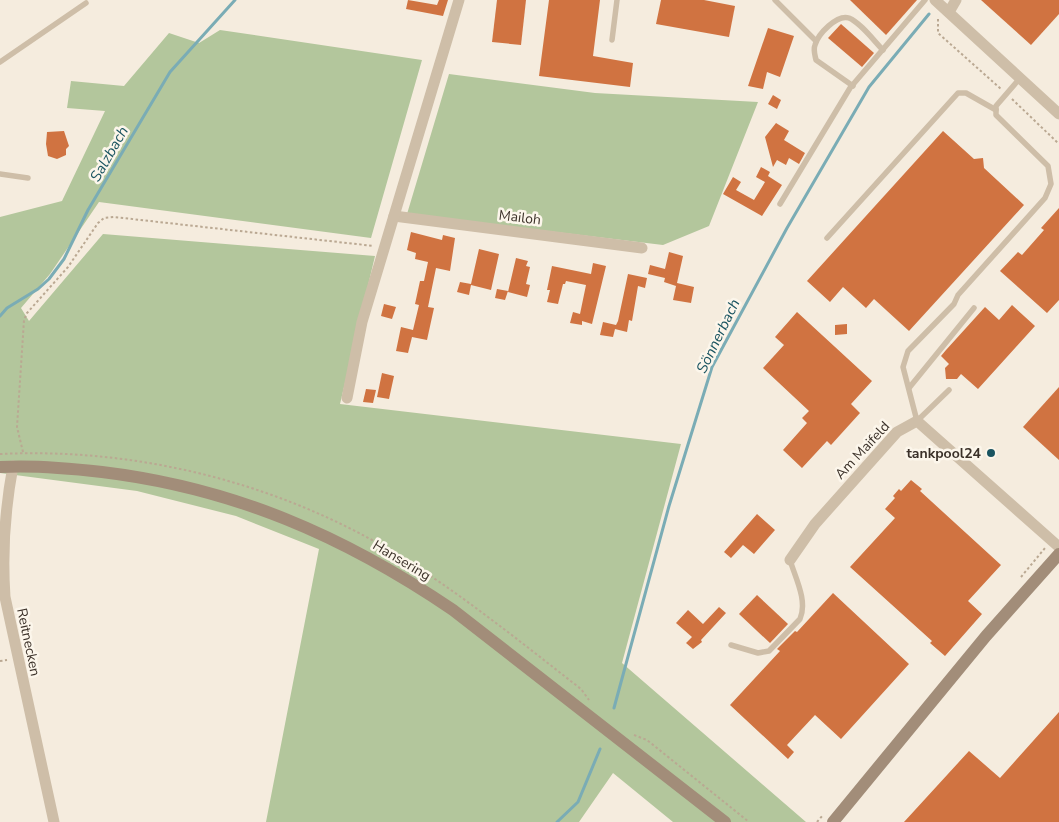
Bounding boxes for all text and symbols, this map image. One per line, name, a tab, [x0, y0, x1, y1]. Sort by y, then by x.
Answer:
water label: Salzbach	[85, 123, 133, 185]
street label: Mailoh	[498, 205, 542, 230]
water label: Sönnerbach	[691, 296, 745, 376]
street label: Am Maifeld	[831, 417, 894, 483]
place label: tankpool24	[906, 444, 982, 463]
marker: tankpool24	[985, 447, 997, 459]
street label: Hansering	[369, 536, 434, 585]
street label: Reitnecken	[12, 606, 45, 678]

